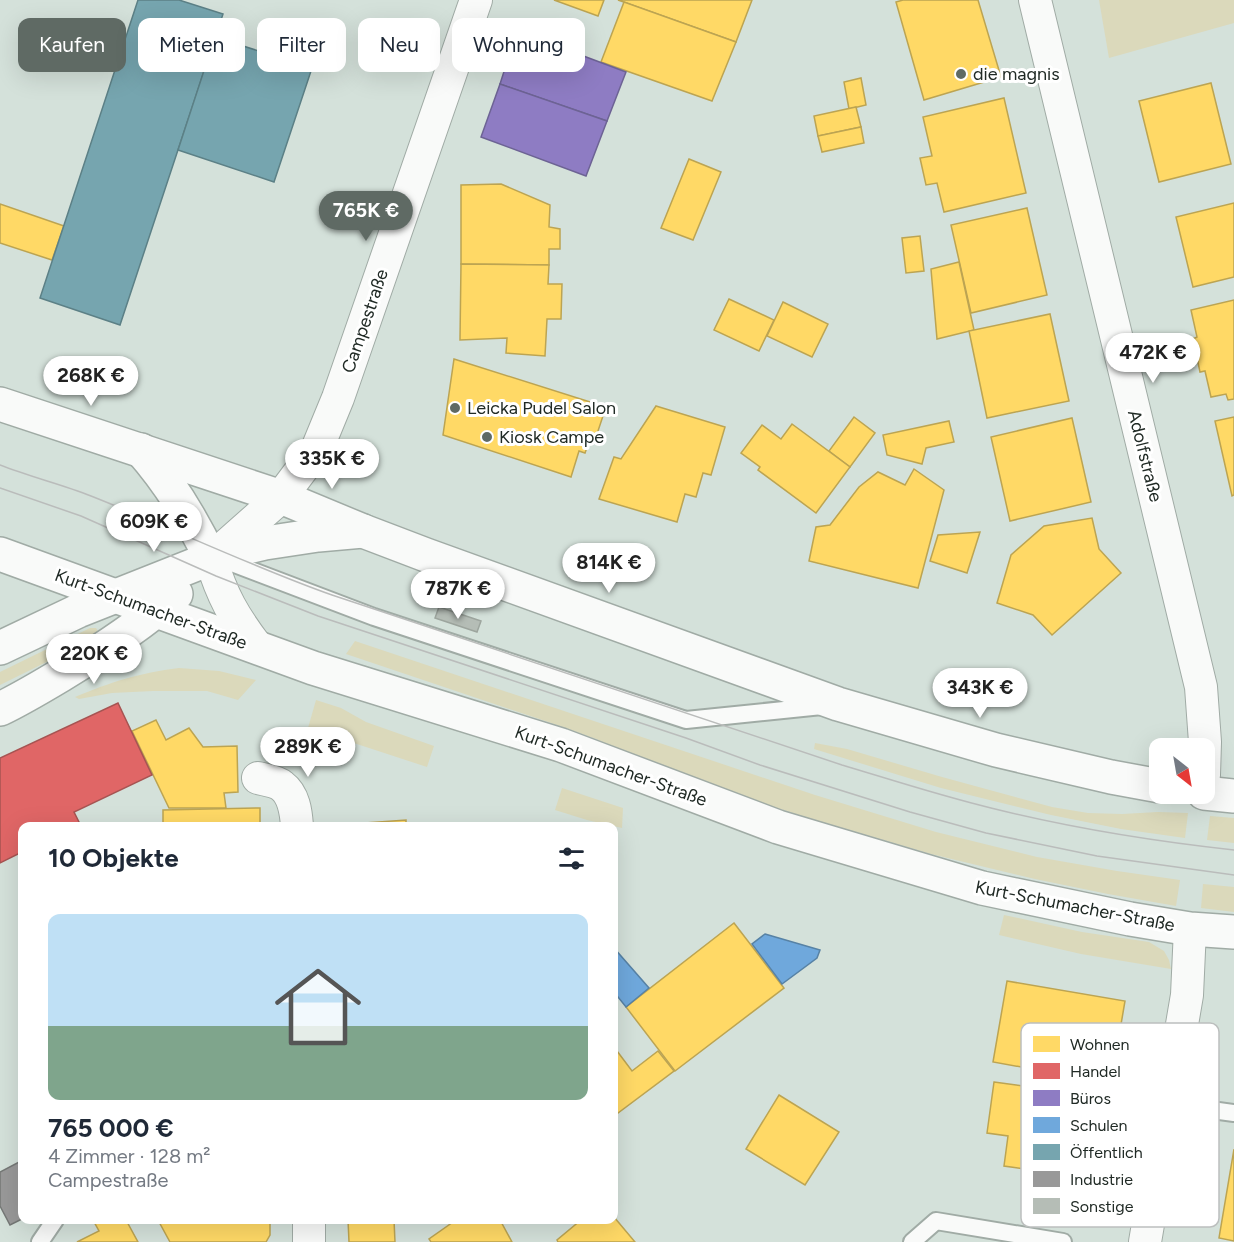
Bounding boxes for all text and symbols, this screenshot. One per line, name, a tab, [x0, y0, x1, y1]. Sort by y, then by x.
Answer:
chip: Kaufen	[18, 18, 126, 72]
chip: Mieten	[138, 18, 245, 72]
chip: Filter	[257, 18, 346, 72]
chip: Neu	[358, 18, 440, 72]
chip: Wohnung	[452, 18, 585, 72]
place label: die magnis	[973, 63, 1060, 85]
marker: die magnis	[954, 67, 968, 81]
pin: 765K €	[317, 191, 415, 242]
text: 765K €	[333, 198, 399, 222]
street label: Campestraße	[337, 266, 393, 376]
pin: 472K €	[1104, 333, 1202, 384]
text: 472K €	[1119, 340, 1187, 364]
pin: 268K €	[42, 356, 140, 407]
text: 268K €	[57, 363, 125, 387]
place label: Leicka Pudel Salon	[467, 397, 616, 419]
marker: Leicka Pudel Salon	[448, 401, 462, 415]
street label: Adolfstraße	[1123, 408, 1167, 504]
place label: Kiosk Campe	[499, 426, 604, 448]
marker: Kiosk Campe	[480, 430, 494, 444]
pin: 335K €	[283, 439, 381, 490]
text: 335K €	[299, 446, 365, 470]
pin: 609K €	[105, 502, 203, 553]
text: 609K €	[120, 509, 188, 533]
pin: 814K €	[560, 543, 658, 594]
text: 814K €	[576, 550, 642, 574]
street label: Kurt-Schumacher-Straße	[52, 564, 250, 654]
pin: 787K €	[409, 569, 507, 620]
text: 787K €	[425, 576, 491, 600]
pin: 220K €	[45, 634, 143, 685]
text: 220K €	[60, 641, 128, 665]
pin: 343K €	[931, 668, 1029, 719]
text: 343K €	[947, 675, 1013, 699]
street label: Kurt-Schumacher-Straße	[512, 721, 710, 811]
pin: 289K €	[259, 727, 357, 778]
text: 289K €	[274, 734, 342, 758]
north arrow	[1149, 738, 1215, 804]
map controls	[1149, 738, 1215, 804]
text: 10 Objekte	[48, 842, 179, 874]
icon: filters	[555, 842, 588, 875]
street label: Kurt-Schumacher-Straße	[973, 876, 1177, 936]
icon: home	[264, 953, 372, 1061]
legend	[1021, 1023, 1219, 1227]
text: Wohnen	[1070, 1035, 1130, 1054]
text: Handel	[1070, 1062, 1121, 1081]
text: Büros	[1070, 1089, 1111, 1108]
text: 765 000 €	[48, 1112, 174, 1144]
text: Schulen	[1070, 1116, 1128, 1135]
text: Öffentlich	[1070, 1143, 1143, 1162]
text: 4 Zimmer · 128 m²	[48, 1144, 210, 1168]
text: Campestraße	[48, 1168, 168, 1192]
text: Industrie	[1070, 1170, 1133, 1189]
text: Sonstige	[1070, 1197, 1134, 1216]

